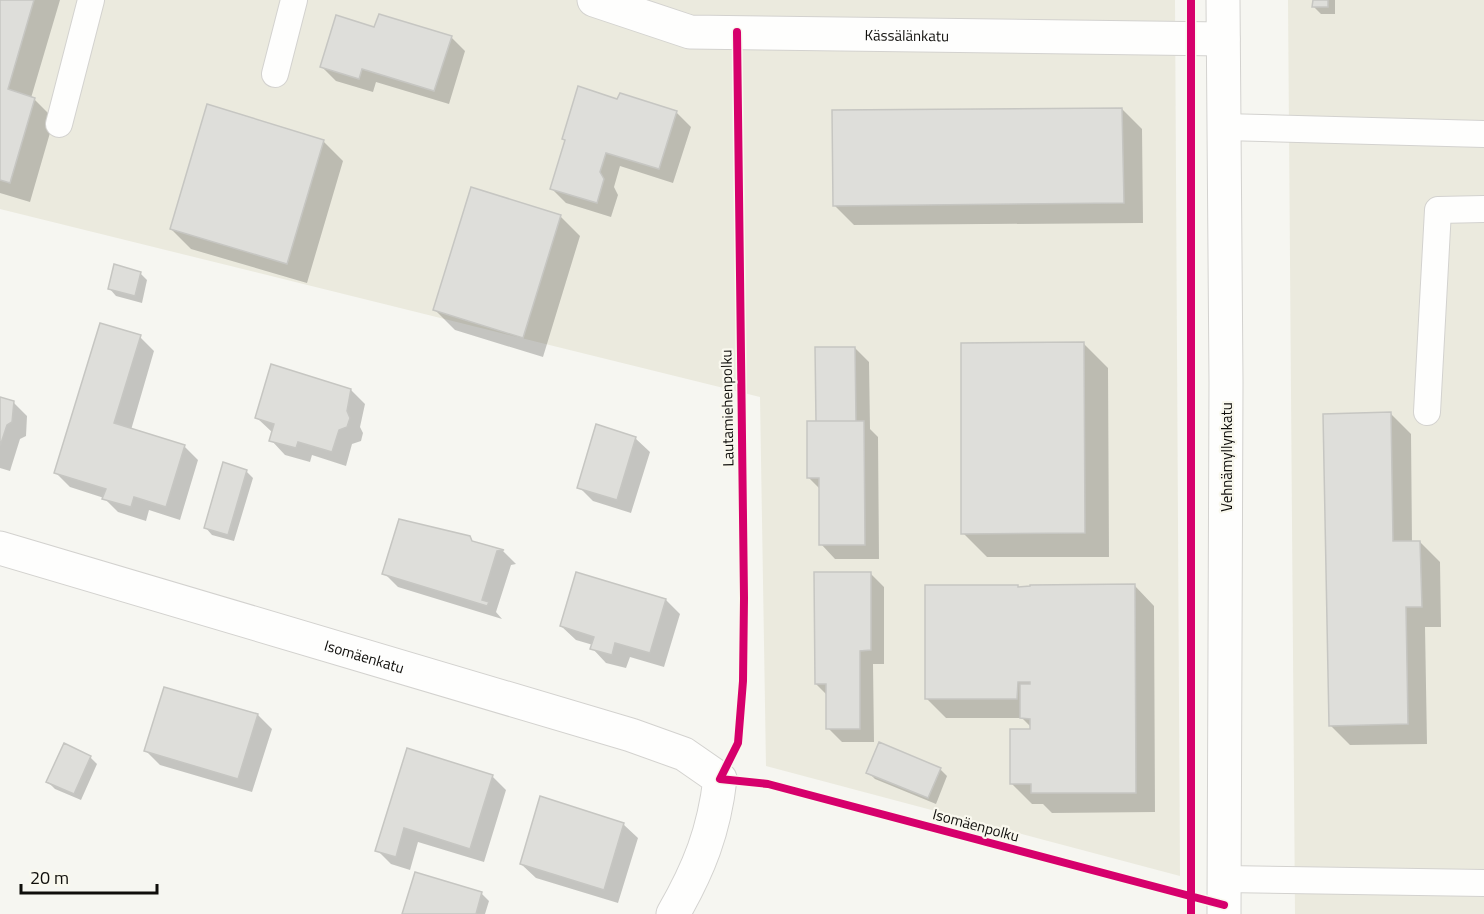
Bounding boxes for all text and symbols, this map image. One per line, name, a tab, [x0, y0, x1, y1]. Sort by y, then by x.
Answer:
street label: Kässälänkatu	[864, 23, 949, 47]
street label: Lautamiehenpolku	[714, 349, 740, 467]
street label: Vehnämyllynkatu	[1215, 402, 1238, 512]
street label: Isomäenkatu	[322, 633, 407, 679]
street label: Isomäenpolku	[930, 802, 1022, 848]
scale bar	[21, 857, 158, 895]
text: 20 m	[30, 864, 69, 891]

